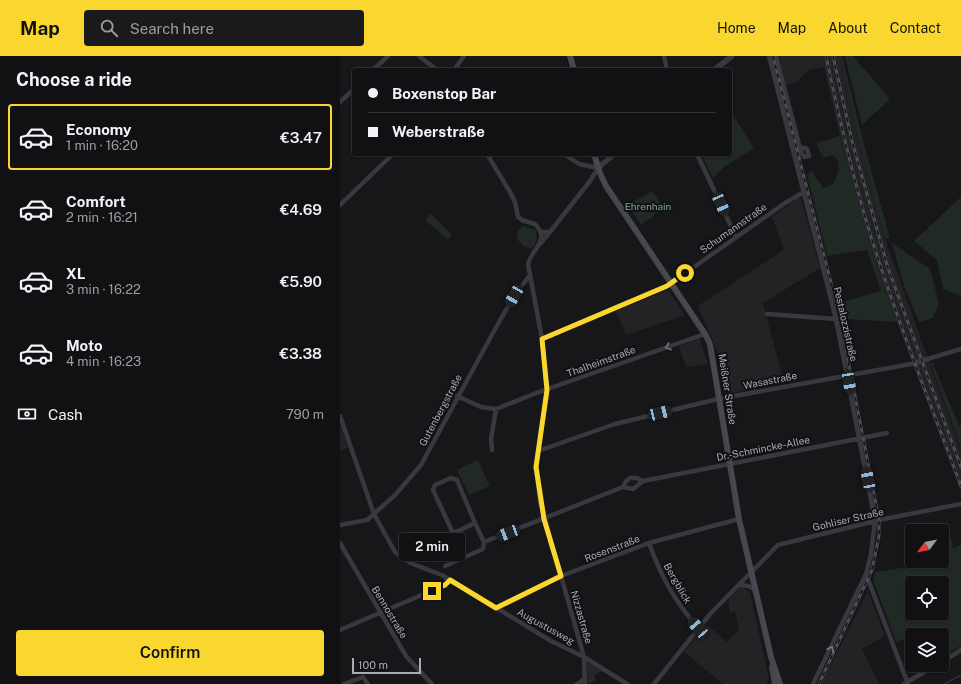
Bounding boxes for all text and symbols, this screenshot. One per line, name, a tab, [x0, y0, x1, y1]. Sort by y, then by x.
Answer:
search box	[84, 10, 364, 46]
text: Map	[20, 17, 60, 39]
icon: search	[98, 17, 120, 39]
text: Search here	[130, 20, 214, 37]
text: Home	[717, 20, 756, 36]
text: Map	[778, 20, 806, 36]
text: About	[828, 20, 868, 36]
text: Contact	[890, 20, 941, 36]
text: Choose a ride	[16, 69, 132, 90]
text: Boxenstop Bar	[392, 85, 496, 102]
icon: car	[18, 119, 54, 155]
text: Economy	[66, 121, 131, 138]
text: Weberstraße	[392, 123, 485, 140]
text: €3.47	[280, 129, 322, 146]
text: 1 min · 16:20	[66, 138, 138, 153]
icon: car	[18, 191, 54, 227]
car	[711, 191, 731, 217]
text: Comfort	[66, 193, 126, 210]
park label: Ehrenhain	[625, 200, 672, 212]
street label: Schumannstraße	[697, 200, 769, 256]
text: €4.69	[280, 201, 322, 218]
text: 2 min · 16:21	[66, 210, 138, 225]
icon: car	[18, 263, 54, 299]
route start	[676, 264, 694, 282]
text: XL	[66, 265, 85, 282]
text: €5.90	[280, 273, 322, 290]
text: 3 min · 16:22	[66, 282, 141, 297]
car	[503, 283, 525, 309]
street label: Pestalozzistraße	[832, 285, 861, 363]
icon: car	[18, 335, 54, 371]
text: Moto	[66, 337, 103, 354]
one-way arrow	[665, 342, 672, 350]
street label: Thalheimstraße	[565, 343, 637, 379]
text: €3.38	[280, 345, 322, 362]
street label: Meißner Straße	[716, 353, 740, 426]
text: 4 min · 16:23	[66, 354, 141, 369]
street label: Wasastraße	[742, 369, 798, 391]
car	[841, 369, 857, 395]
street label: Gutenbergstraße	[416, 372, 464, 448]
icon: cash	[16, 403, 38, 425]
car	[647, 404, 673, 422]
text: Cash	[48, 406, 83, 423]
text: 790 m	[286, 407, 324, 422]
street label: Dr.-Schmincke-Allee	[715, 433, 811, 463]
car	[860, 466, 876, 492]
street label: Gohliser Straße	[811, 505, 885, 533]
car	[495, 523, 521, 543]
north arrow	[905, 524, 949, 568]
map controls	[905, 524, 949, 672]
street label: Rosenstraße	[583, 532, 642, 564]
callout: 2 min	[399, 533, 465, 561]
text: 2 min	[415, 539, 449, 554]
street label: Bergblick	[662, 561, 695, 606]
button: locate	[905, 576, 949, 620]
route end	[423, 582, 441, 600]
street label: Bennostraße	[370, 584, 411, 641]
street label: Nizzastraße	[569, 589, 595, 645]
street label: Augustusweg	[515, 605, 577, 647]
car	[686, 615, 710, 641]
button: layers	[905, 628, 949, 672]
button: Confirm	[16, 630, 324, 676]
one-way arrow	[826, 646, 834, 654]
scale bar	[352, 656, 421, 675]
text: 100 m	[358, 659, 388, 671]

